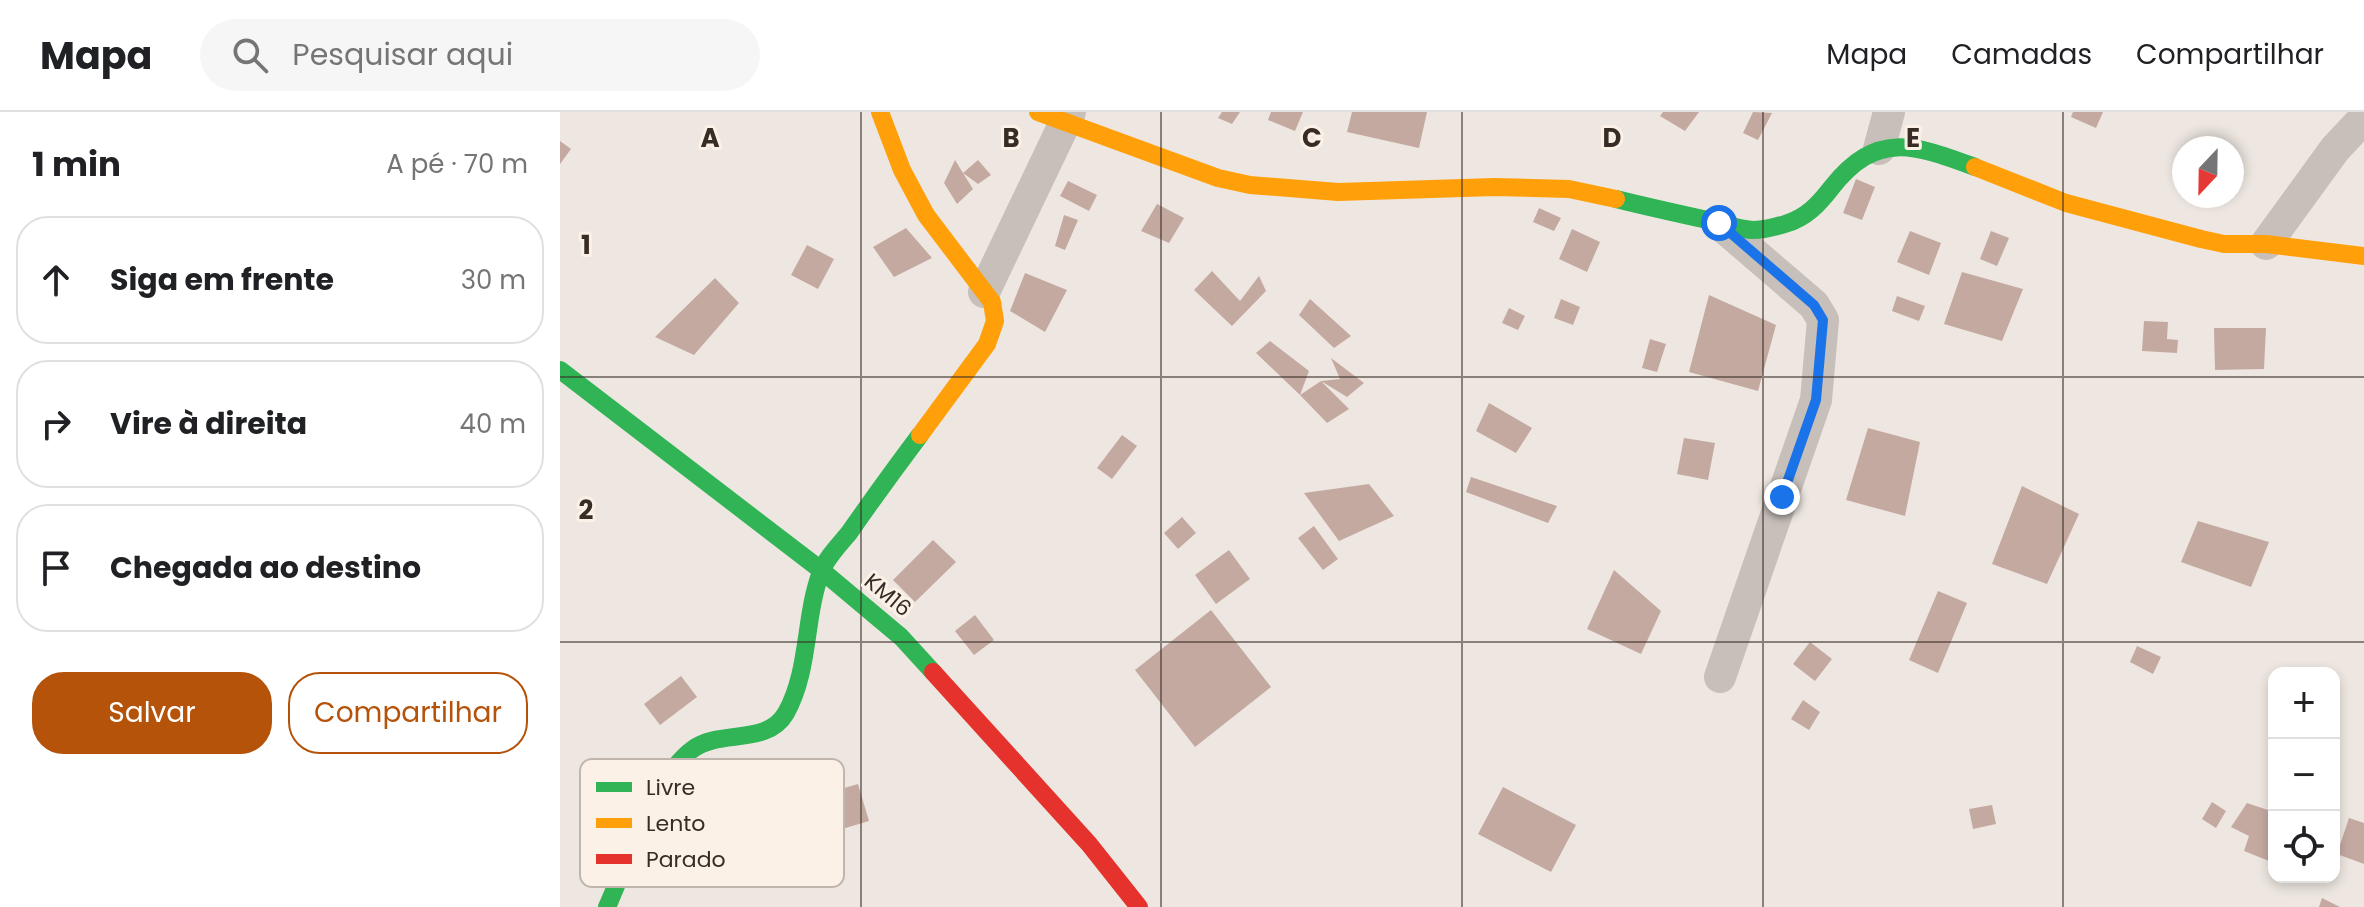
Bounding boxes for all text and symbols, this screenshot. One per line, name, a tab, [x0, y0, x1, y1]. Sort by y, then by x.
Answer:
search box	[200, 19, 760, 91]
text: Mapa	[40, 29, 152, 82]
icon: search	[228, 33, 272, 77]
text: Pesquisar aqui	[292, 33, 513, 76]
text: Mapa	[1826, 35, 1907, 74]
text: Camadas	[1951, 35, 2092, 74]
text: Compartilhar	[2136, 35, 2324, 74]
text: A	[700, 120, 720, 156]
text: B	[1002, 120, 1020, 156]
text: C	[1302, 120, 1322, 156]
text: D	[1603, 120, 1622, 156]
text: E	[1906, 120, 1920, 156]
north arrow	[2172, 136, 2244, 208]
text: 1 min	[32, 140, 121, 188]
text: A pé · 70 m	[386, 146, 528, 182]
route start	[1701, 205, 1737, 241]
text: 1	[581, 227, 591, 263]
icon: ahead	[34, 258, 78, 302]
text: Siga em frente	[110, 258, 334, 301]
text: 30 m	[461, 262, 526, 298]
icon: right	[34, 402, 78, 446]
text: Vire à direita	[110, 402, 307, 445]
text: 40 m	[460, 406, 526, 442]
route end	[1764, 479, 1800, 515]
text: 2	[579, 492, 594, 528]
icon: arrive	[34, 546, 78, 590]
text: Chegada ao destino	[110, 546, 421, 589]
street label: KM16	[858, 566, 918, 624]
map controls	[2268, 667, 2340, 883]
button: +	[2268, 667, 2340, 739]
button: Salvar	[32, 672, 272, 754]
button: Compartilhar	[288, 672, 528, 754]
button: −	[2268, 739, 2340, 811]
legend	[580, 759, 844, 887]
text: Livre	[646, 772, 695, 803]
text: Lento	[646, 808, 705, 839]
button: locate	[2268, 811, 2340, 883]
text: Parado	[646, 844, 726, 875]

